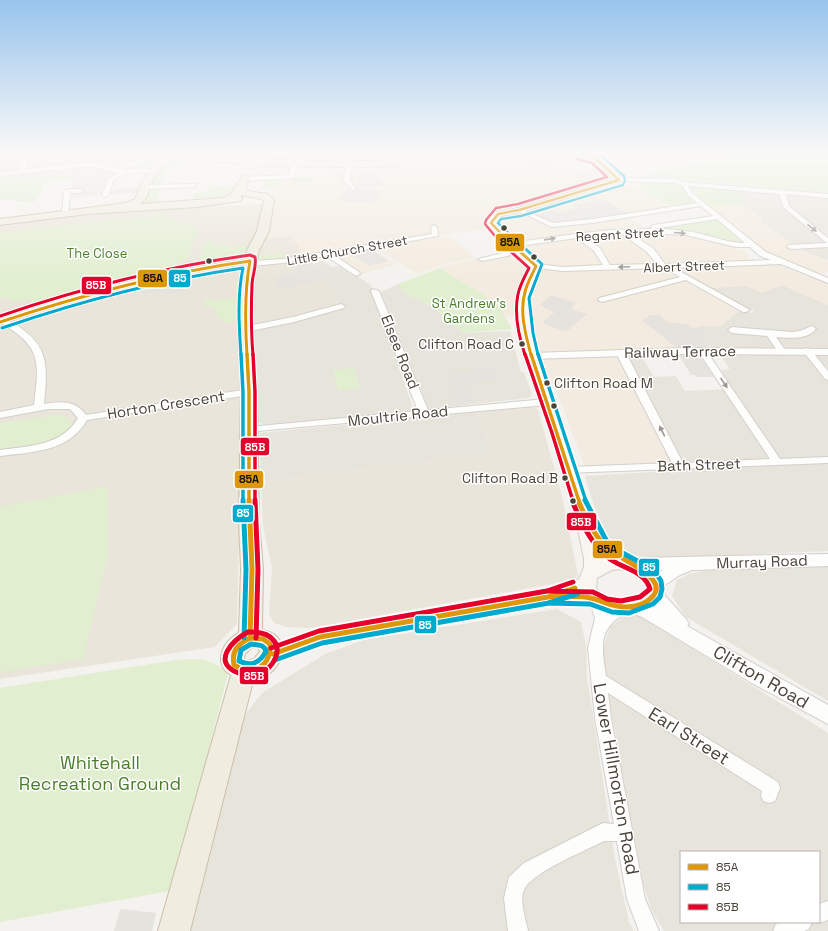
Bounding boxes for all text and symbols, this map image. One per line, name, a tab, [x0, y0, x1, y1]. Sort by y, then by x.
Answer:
unlabelled marker	[499, 223, 509, 233]
one-way arrow	[806, 223, 817, 232]
street label: Regent Street	[575, 224, 665, 245]
one-way arrow	[674, 229, 686, 236]
street label: Little Church Street	[285, 231, 409, 269]
line badge: 85A	[495, 233, 525, 252]
text: 85A	[500, 235, 520, 249]
one-way arrow	[544, 236, 556, 242]
park label: The Close	[67, 245, 127, 262]
unlabelled marker	[529, 252, 539, 262]
unlabelled marker	[204, 256, 214, 266]
street label: Albert Street	[643, 257, 725, 276]
one-way arrow	[618, 264, 630, 271]
line badge: 85A	[137, 269, 168, 288]
line badge: 85	[168, 269, 191, 288]
text: 85A	[143, 271, 163, 285]
text: 85	[173, 271, 187, 285]
line badge: 85B	[81, 276, 112, 295]
text: 85B	[86, 278, 106, 292]
park label: St Andrew's Gardens	[432, 295, 506, 327]
street label: Elsee Road	[377, 312, 424, 392]
place label: Clifton Road C	[418, 335, 514, 353]
marker: Clifton Road C	[517, 339, 527, 349]
street label: Railway Terrace	[624, 341, 736, 362]
place label: Clifton Road M	[554, 374, 653, 392]
marker: Clifton Road M	[542, 378, 552, 388]
one-way arrow	[720, 378, 728, 388]
street label: Horton Crescent	[106, 386, 226, 423]
street label: Moultrie Road	[347, 401, 449, 430]
unlabelled marker	[549, 401, 559, 411]
one-way arrow	[658, 426, 665, 437]
line badge: 85B	[240, 437, 270, 456]
text: 85B	[245, 440, 265, 454]
street label: Bath Street	[657, 454, 741, 475]
place label: Clifton Road B	[462, 469, 558, 487]
line badge: 85A	[234, 470, 264, 489]
text: 85A	[239, 472, 259, 486]
marker: Clifton Road B	[560, 473, 570, 483]
unlabelled marker	[568, 496, 578, 506]
line badge: 85	[232, 504, 254, 523]
text: 85	[236, 506, 250, 520]
line badge: 85B	[566, 512, 597, 531]
text: 85B	[571, 515, 591, 529]
line badge: 85A	[592, 540, 623, 559]
text: 85A	[597, 542, 617, 556]
street label: Murray Road	[716, 550, 808, 573]
line badge: 85	[638, 558, 660, 577]
text: 85	[642, 560, 656, 574]
line badge: 85	[414, 615, 437, 634]
text: 85	[418, 618, 432, 632]
street label: Clifton Road	[709, 640, 813, 713]
line badge: 85B	[239, 666, 269, 685]
text: 85B	[244, 669, 264, 683]
street label: Lower Hillmorton Road	[588, 681, 645, 877]
street label: Earl Street	[644, 702, 734, 770]
park label: Whitehall Recreation Ground	[19, 751, 181, 795]
legend	[680, 851, 820, 923]
text: 85A	[716, 859, 739, 875]
text: 85	[716, 879, 731, 895]
text: 85B	[716, 899, 739, 915]

